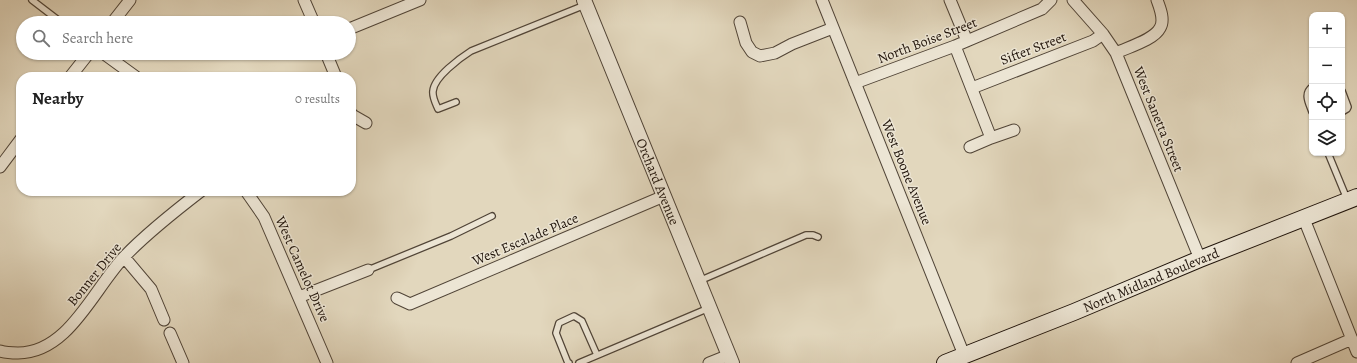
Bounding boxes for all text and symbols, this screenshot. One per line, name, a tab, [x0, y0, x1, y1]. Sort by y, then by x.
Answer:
map controls	[1309, 12, 1345, 156]
button: +	[1309, 12, 1345, 48]
street label: North Boise Street	[875, 13, 980, 68]
search box	[16, 16, 356, 60]
icon: search	[30, 27, 52, 49]
street label: Sifter Street	[997, 27, 1069, 70]
text: Search here	[62, 28, 133, 48]
button: −	[1309, 48, 1345, 84]
street label: West Sanetta Street	[1128, 63, 1188, 175]
button: locate	[1309, 84, 1345, 120]
text: Nearby	[32, 87, 83, 110]
text: 0 results	[295, 90, 340, 107]
street label: West Boone Avenue	[876, 116, 936, 228]
button: layers	[1309, 120, 1345, 156]
street label: Orchard Avenue	[631, 135, 684, 228]
street label: West Escalade Place	[468, 209, 581, 271]
street label: West Camelot Drive	[270, 212, 334, 325]
street label: Bonner Drive	[63, 239, 126, 310]
street label: North Midland Boulevard	[1080, 243, 1222, 317]

